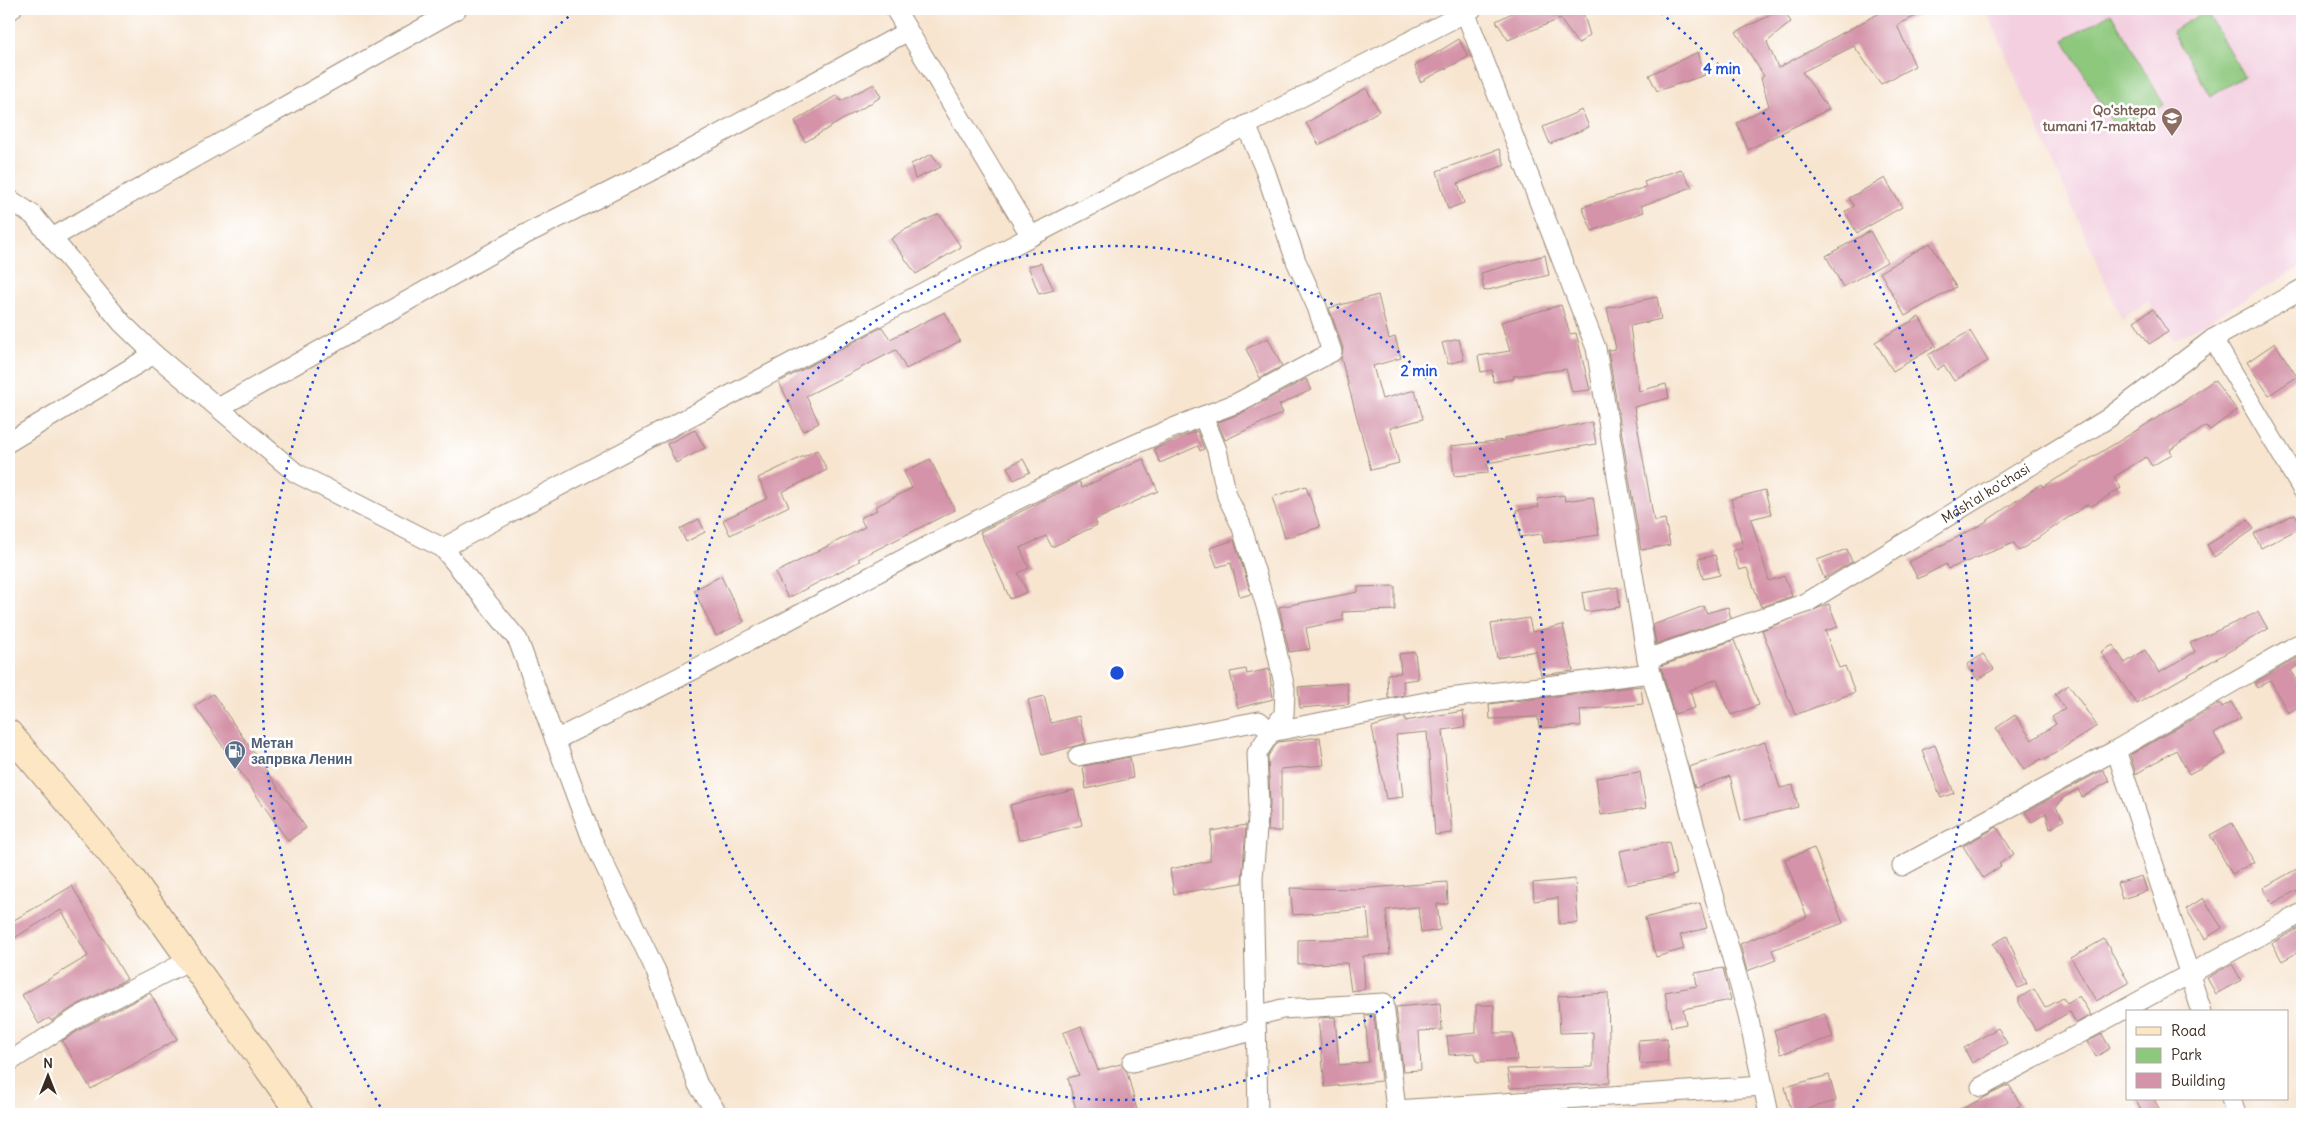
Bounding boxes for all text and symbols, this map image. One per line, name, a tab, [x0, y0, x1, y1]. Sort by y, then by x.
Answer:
text: 4 min	[1703, 59, 1741, 78]
place label: Qo'shtepa tumani 17-maktab	[2043, 101, 2156, 135]
school or university icon: Qo'shtepa tumani 17-maktab	[2160, 106, 2184, 137]
text: 2 min	[1401, 361, 1438, 380]
street label: Mash'al ko'chasi	[1938, 459, 2033, 527]
centre of rings	[1108, 664, 1126, 682]
place label: Метан запрвка Ленин	[251, 734, 352, 768]
fuel station icon: Метан запрвка Ленин	[223, 739, 247, 770]
legend	[2126, 1010, 2288, 1100]
text: Road	[2171, 1021, 2206, 1040]
text: Park	[2171, 1045, 2202, 1064]
north arrow	[22, 1050, 72, 1100]
text: N	[43, 1054, 53, 1072]
text: Building	[2171, 1071, 2226, 1090]

